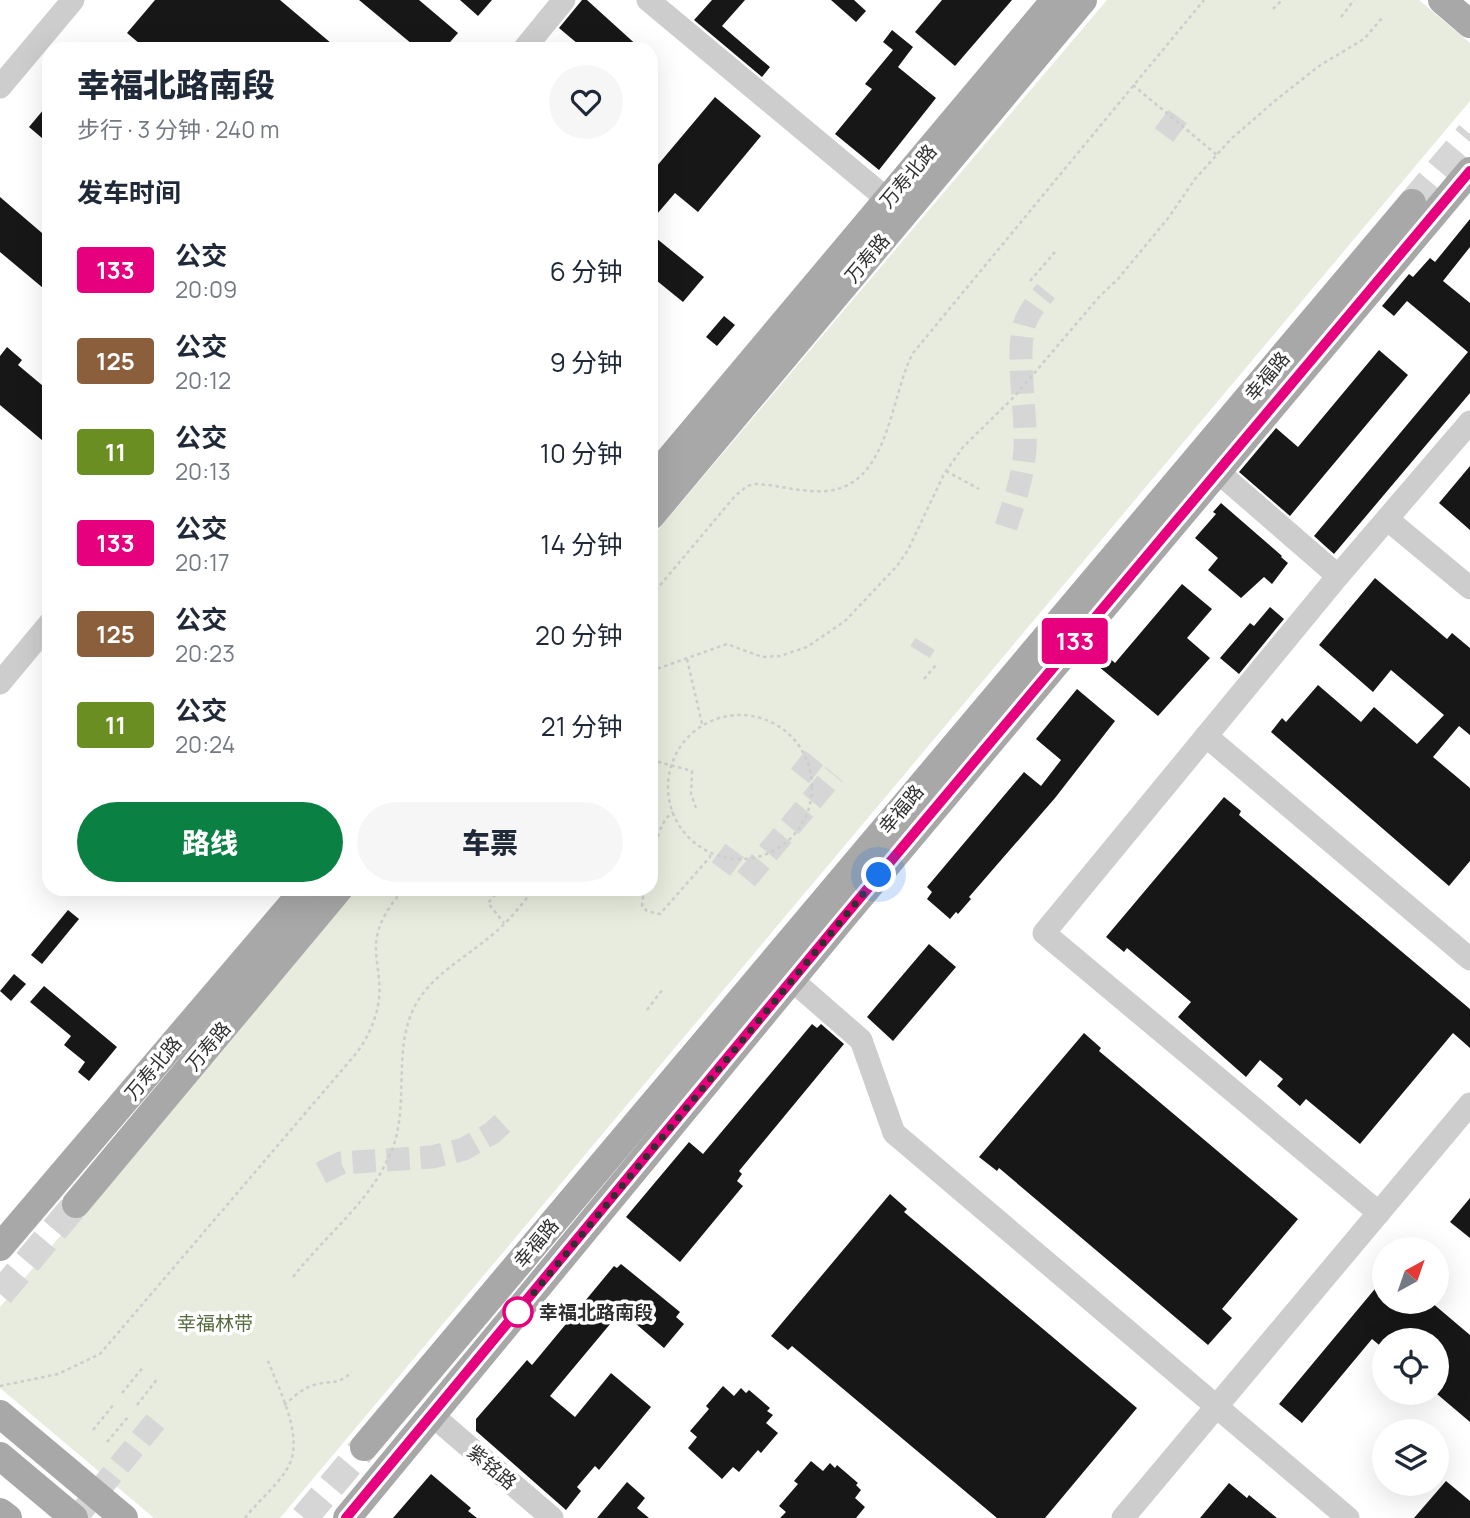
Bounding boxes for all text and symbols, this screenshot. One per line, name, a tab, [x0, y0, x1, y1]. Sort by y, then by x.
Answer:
text: 幸福北路南段	[77, 62, 275, 107]
button: heart	[549, 65, 623, 139]
text: 步行 · 3 分钟 · 240 m	[77, 113, 279, 145]
street label: 万寿北路	[874, 139, 942, 213]
text: 发车时间	[77, 174, 181, 210]
street label: 万寿路	[839, 228, 895, 288]
text: 公交	[175, 237, 227, 273]
text: 133	[96, 253, 135, 286]
text: 6 分钟	[550, 253, 623, 289]
text: 20:09	[175, 273, 237, 305]
text: 公交	[175, 328, 227, 364]
text: 125	[96, 344, 135, 377]
text: 9 分钟	[550, 344, 623, 380]
street label: 幸福路	[1239, 346, 1295, 406]
text: 20:12	[175, 364, 231, 396]
text: 公交	[175, 419, 227, 455]
text: 11	[105, 435, 126, 468]
text: 10 分钟	[540, 435, 623, 471]
text: 20:13	[175, 455, 231, 487]
text: 公交	[175, 510, 227, 546]
text: 133	[96, 526, 135, 559]
text: 14 分钟	[540, 526, 623, 562]
text: 20:17	[175, 546, 230, 578]
text: 公交	[175, 601, 227, 637]
text: 125	[96, 617, 135, 650]
text: 20 分钟	[535, 617, 623, 653]
line badge: 133	[1035, 618, 1115, 664]
text: 133	[1056, 624, 1094, 657]
text: 20:23	[175, 637, 235, 669]
text: 公交	[175, 692, 227, 728]
text: 11	[105, 708, 126, 741]
text: 21 分钟	[541, 708, 623, 744]
text: 20:24	[175, 728, 235, 760]
street label: 幸福路	[873, 779, 929, 839]
button: 路线	[77, 802, 343, 882]
button: 车票	[357, 802, 623, 882]
your location	[861, 857, 896, 892]
street label: 万寿路	[180, 1016, 236, 1076]
street label: 万寿北路	[119, 1031, 187, 1105]
street label: 幸福路	[508, 1213, 564, 1273]
north arrow	[1372, 1237, 1449, 1314]
map controls	[1372, 1237, 1449, 1496]
marker: 幸福北路南段	[503, 1297, 533, 1327]
place label: 幸福北路南段	[539, 1299, 653, 1325]
park label: 幸福林带	[177, 1310, 253, 1336]
button: locate	[1372, 1328, 1449, 1405]
button: layers	[1372, 1419, 1449, 1496]
street label: 紫铭路	[462, 1439, 522, 1495]

